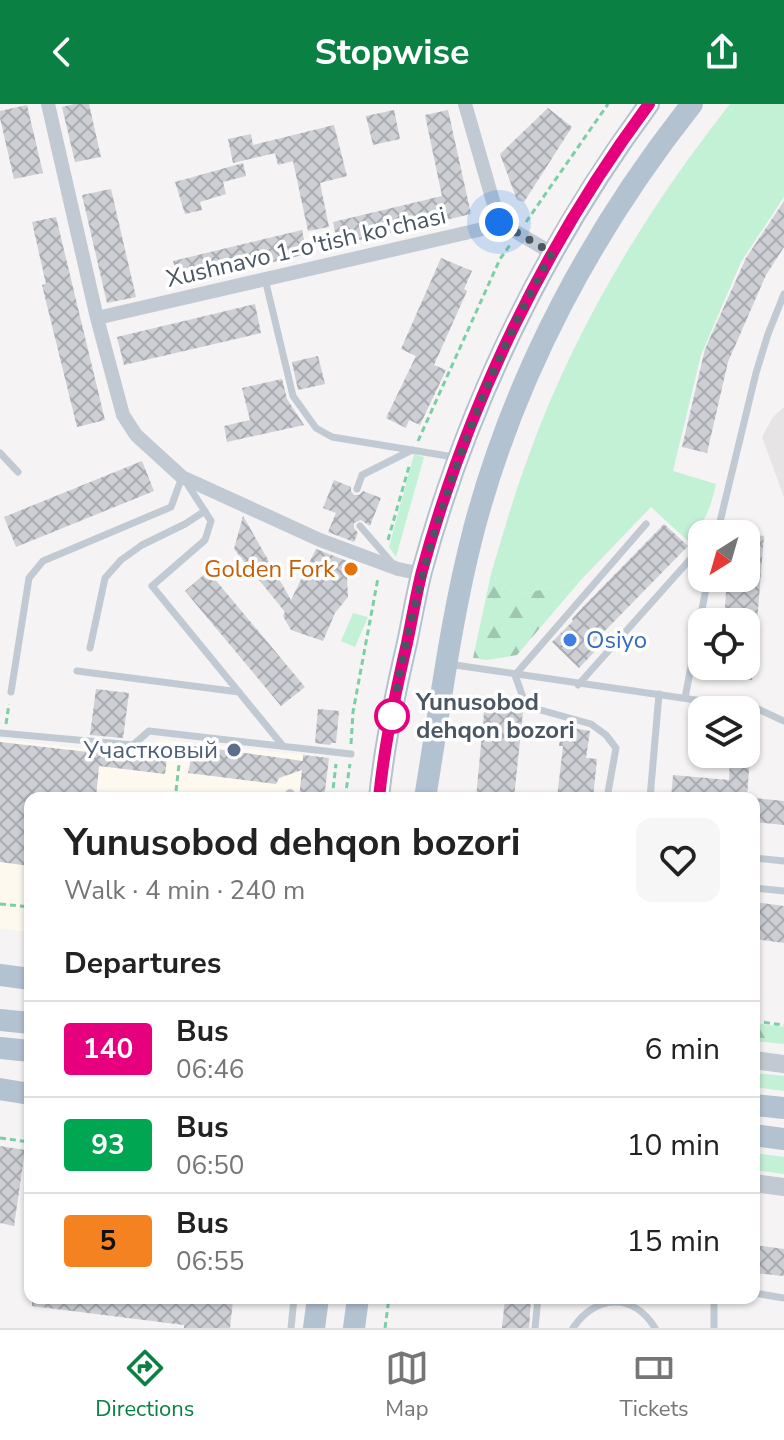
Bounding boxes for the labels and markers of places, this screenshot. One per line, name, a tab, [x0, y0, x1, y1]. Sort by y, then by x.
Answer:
place label: Golden Fork	[204, 553, 336, 585]
marker: Golden Fork	[342, 560, 360, 578]
place label: Osiyo	[586, 624, 647, 656]
marker: Osiyo	[561, 631, 579, 649]
place label: Yunusobod dehqon bozori	[415, 686, 575, 746]
marker: Yunusobod dehqon bozori	[375, 699, 409, 733]
place label: Участковый	[83, 734, 218, 766]
marker: Участковый	[225, 741, 243, 759]

